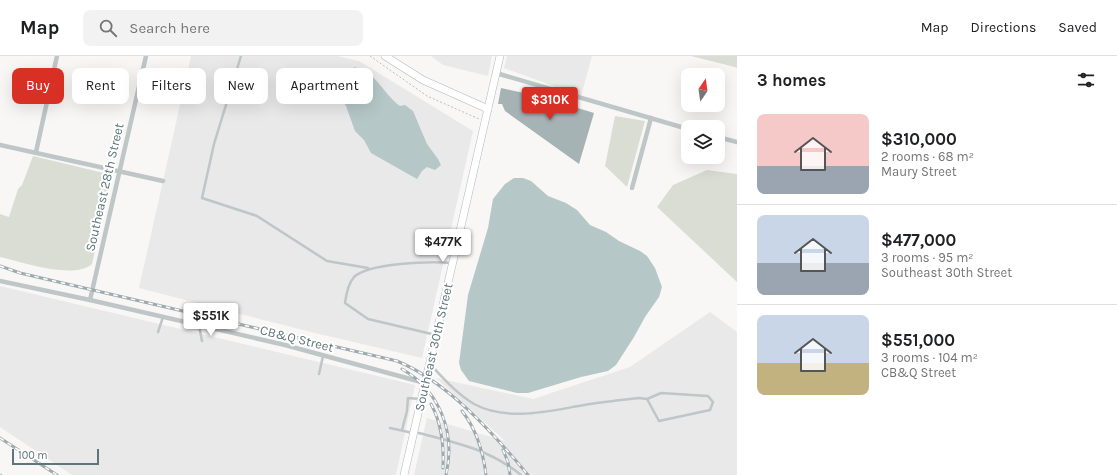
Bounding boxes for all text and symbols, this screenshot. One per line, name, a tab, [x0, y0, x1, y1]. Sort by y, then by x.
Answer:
search box	[83, 10, 363, 46]
text: Map	[20, 17, 59, 39]
icon: search	[97, 17, 119, 39]
text: Search here	[129, 19, 210, 37]
text: Map	[921, 19, 949, 36]
text: Directions	[971, 19, 1036, 36]
text: Saved	[1058, 19, 1097, 36]
chip: Buy	[12, 68, 64, 104]
chip: Rent	[72, 68, 129, 104]
chip: Filters	[137, 68, 206, 104]
chip: New	[214, 68, 268, 104]
chip: Apartment	[276, 68, 373, 104]
north arrow	[681, 68, 725, 112]
map controls	[681, 68, 725, 164]
icon: filters	[1075, 69, 1097, 91]
text: 3 homes	[757, 70, 826, 90]
pin: $310K	[522, 87, 578, 121]
text: $310K	[531, 92, 569, 107]
button: layers	[681, 120, 725, 164]
street label: Southeast 28th Street	[82, 121, 127, 253]
text: $310,000	[881, 129, 957, 149]
icon: home	[789, 130, 837, 178]
text: 2 rooms · 68 m²	[881, 149, 974, 164]
text: Maury Street	[881, 164, 957, 179]
pin: $477K	[415, 229, 471, 263]
text: $477,000	[881, 230, 956, 250]
icon: home	[789, 231, 837, 279]
text: $477K	[424, 234, 462, 249]
text: 3 rooms · 95 m²	[881, 250, 974, 265]
text: Southeast 30th Street	[881, 265, 1012, 280]
street label: Southeast 30th Street	[411, 281, 456, 413]
pin: $551K	[183, 303, 239, 337]
text: $551K	[192, 308, 230, 323]
street label: CB&Q Street	[259, 322, 335, 355]
text: $551,000	[881, 330, 955, 350]
icon: home	[789, 331, 837, 379]
text: 3 rooms · 104 m²	[881, 350, 978, 365]
text: CB&Q Street	[881, 365, 956, 380]
scale bar	[12, 447, 99, 466]
text: 100 m	[18, 449, 48, 462]

